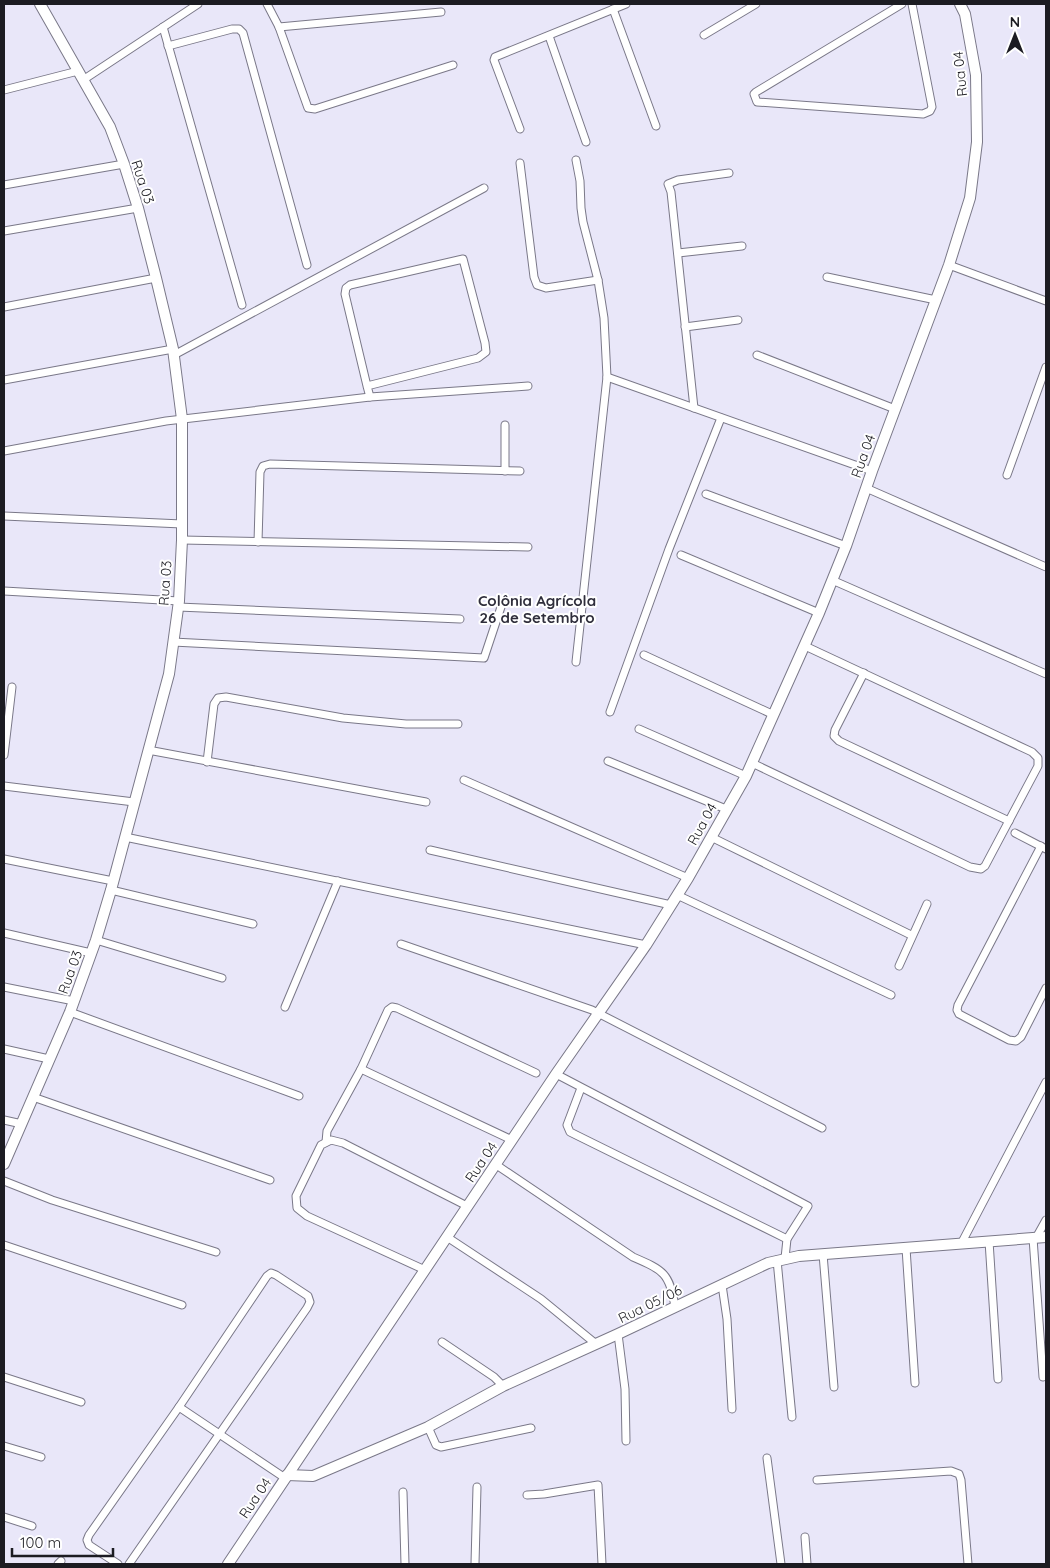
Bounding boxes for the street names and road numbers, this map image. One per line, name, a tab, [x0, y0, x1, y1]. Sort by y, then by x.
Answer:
street label: Rua 04	[949, 51, 971, 97]
street label: Rua 03	[127, 158, 159, 206]
street label: Rua 04	[847, 432, 879, 480]
street label: Rua 03	[154, 560, 176, 606]
street label: Rua 04	[683, 800, 721, 848]
street label: Rua 03	[54, 948, 86, 996]
street label: Rua 04	[461, 1138, 501, 1186]
street label: Rua 05/06	[615, 1281, 685, 1327]
street label: Rua 04	[235, 1474, 275, 1522]

